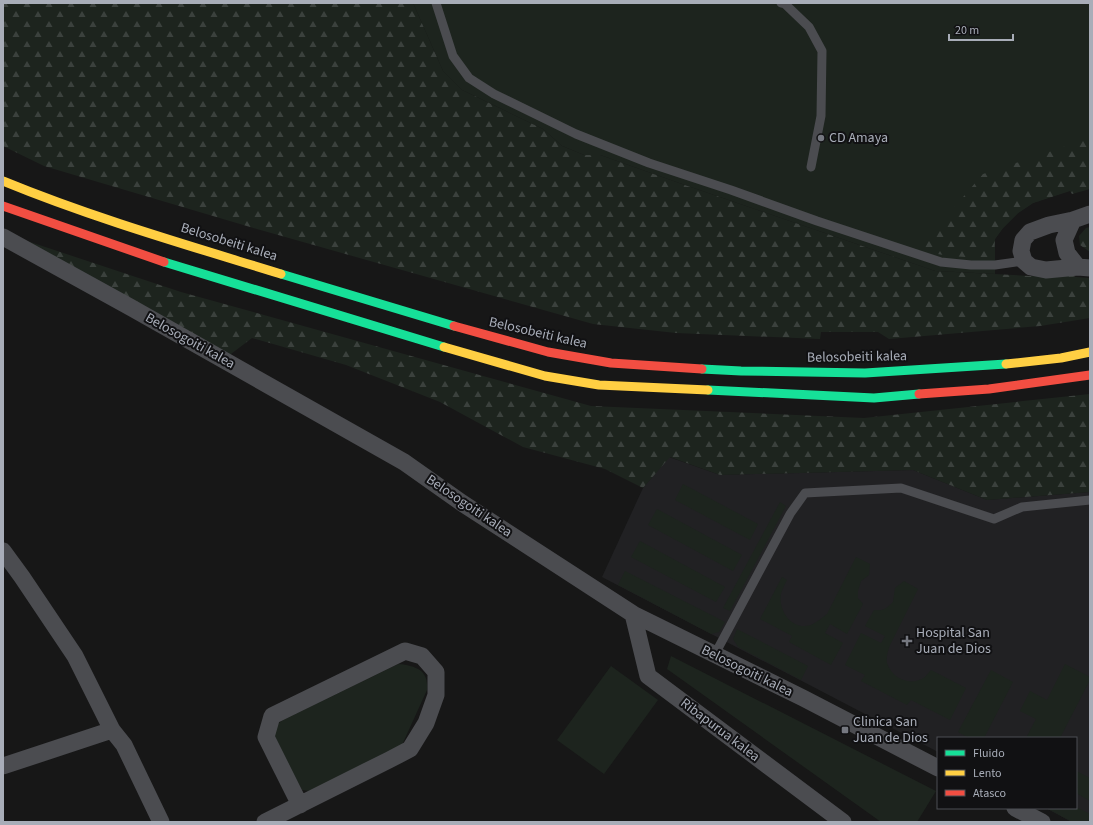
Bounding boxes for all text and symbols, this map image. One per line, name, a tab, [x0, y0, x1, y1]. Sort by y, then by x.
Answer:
scale bar	[949, 16, 1013, 42]
text: 20 m	[955, 22, 979, 39]
place label: CD Amaya	[829, 128, 888, 148]
marker: CD Amaya	[816, 133, 826, 143]
street label: Belosobeiti kalea	[178, 218, 280, 266]
street label: Belosogoiti kalea	[141, 308, 239, 374]
street label: Belosobeiti kalea	[487, 312, 589, 354]
street label: Belosobeiti kalea	[807, 346, 907, 368]
street label: Belosogoiti kalea	[422, 470, 516, 542]
place label: Hospital San Juan de Dios	[916, 623, 991, 659]
marker: Hospital San Juan de Dios	[901, 635, 913, 647]
street label: Belosogoiti kalea	[698, 640, 796, 702]
street label: Ribapurua kalea	[676, 693, 764, 767]
place label: Clinica San Juan de Dios	[853, 712, 928, 748]
marker: Clinica San Juan de Dios	[840, 725, 850, 735]
legend	[937, 737, 1077, 809]
text: Fluido	[973, 745, 1005, 762]
text: Lento	[973, 765, 1002, 782]
text: Atasco	[973, 785, 1006, 802]

